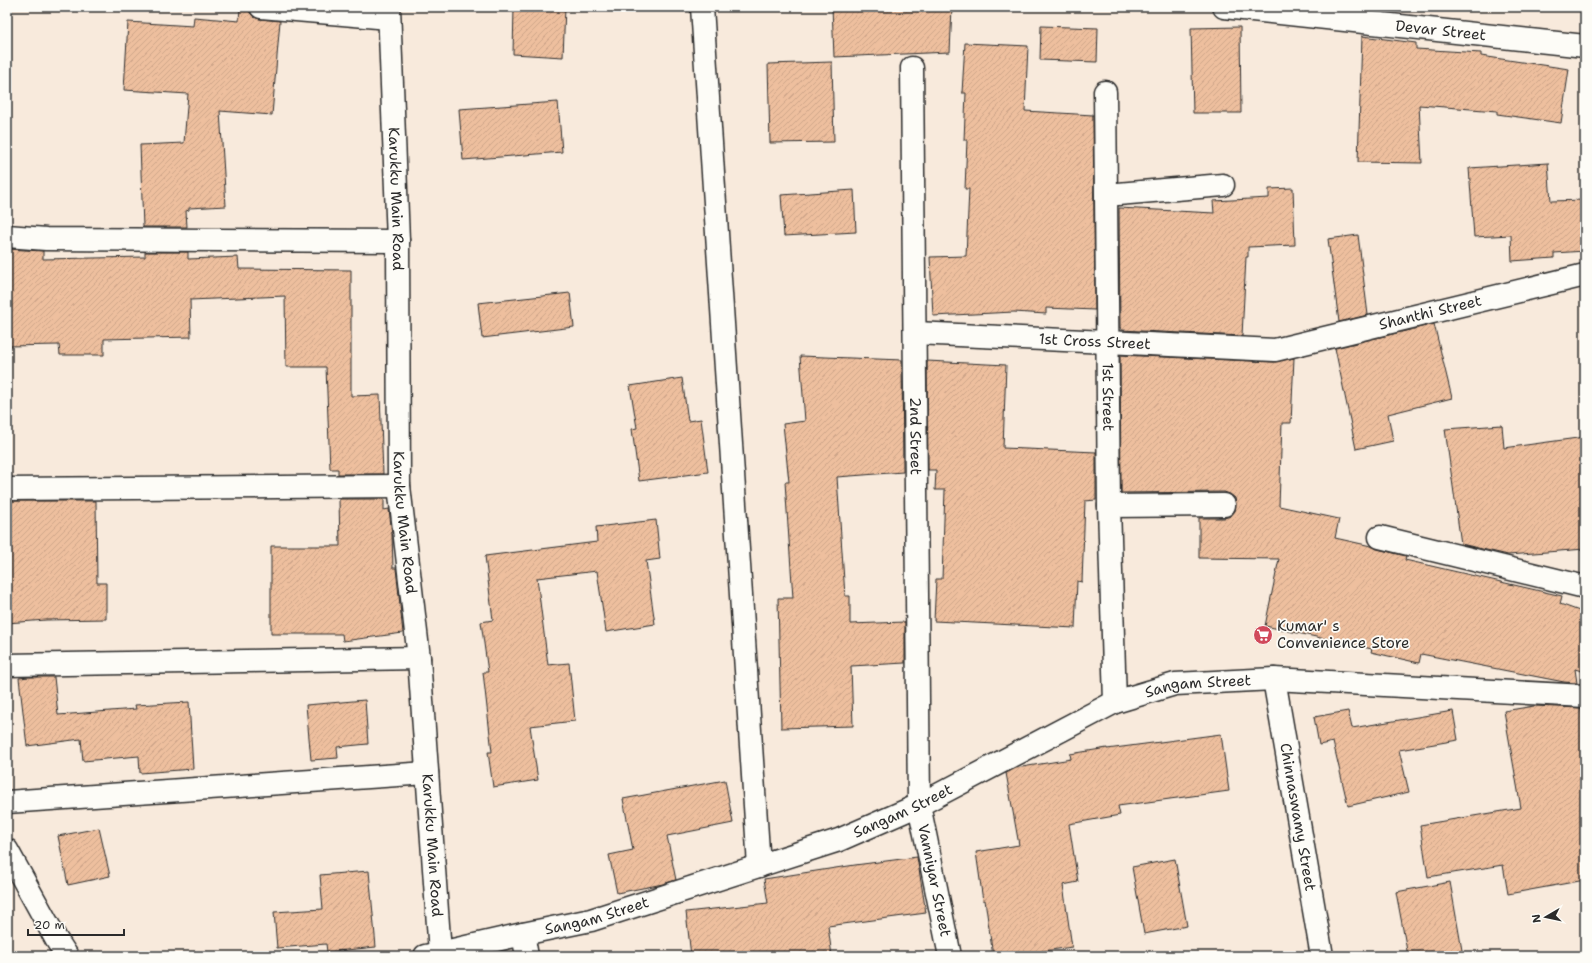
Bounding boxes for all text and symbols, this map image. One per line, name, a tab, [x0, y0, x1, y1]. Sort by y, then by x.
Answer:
street label: Devar Street	[1394, 16, 1487, 45]
street label: Karukku Main Road	[384, 127, 408, 271]
street label: Shanthi Street	[1377, 290, 1483, 335]
street label: 1st Cross Street	[1038, 329, 1151, 354]
street label: 1st Street	[1098, 363, 1118, 431]
street label: 2nd Street	[905, 397, 926, 475]
street label: Karukku Main Road	[389, 451, 422, 596]
place label: Kumar' s Convenience Store	[1277, 616, 1409, 653]
supermarket icon: Kumar' s Convenience Store	[1252, 624, 1274, 646]
street label: Sangam Street	[1142, 670, 1252, 702]
street label: Chinnaswamy Street	[1275, 741, 1321, 892]
street label: Karukku Main Road	[417, 773, 447, 918]
street label: Sangam Street	[850, 779, 956, 843]
street label: Vanniyar Street	[913, 822, 956, 939]
street label: Sangam Street	[543, 892, 651, 939]
north arrow	[1526, 897, 1566, 937]
scale bar	[28, 911, 124, 937]
text: N	[1528, 913, 1545, 924]
text: 20 m	[34, 917, 65, 933]

